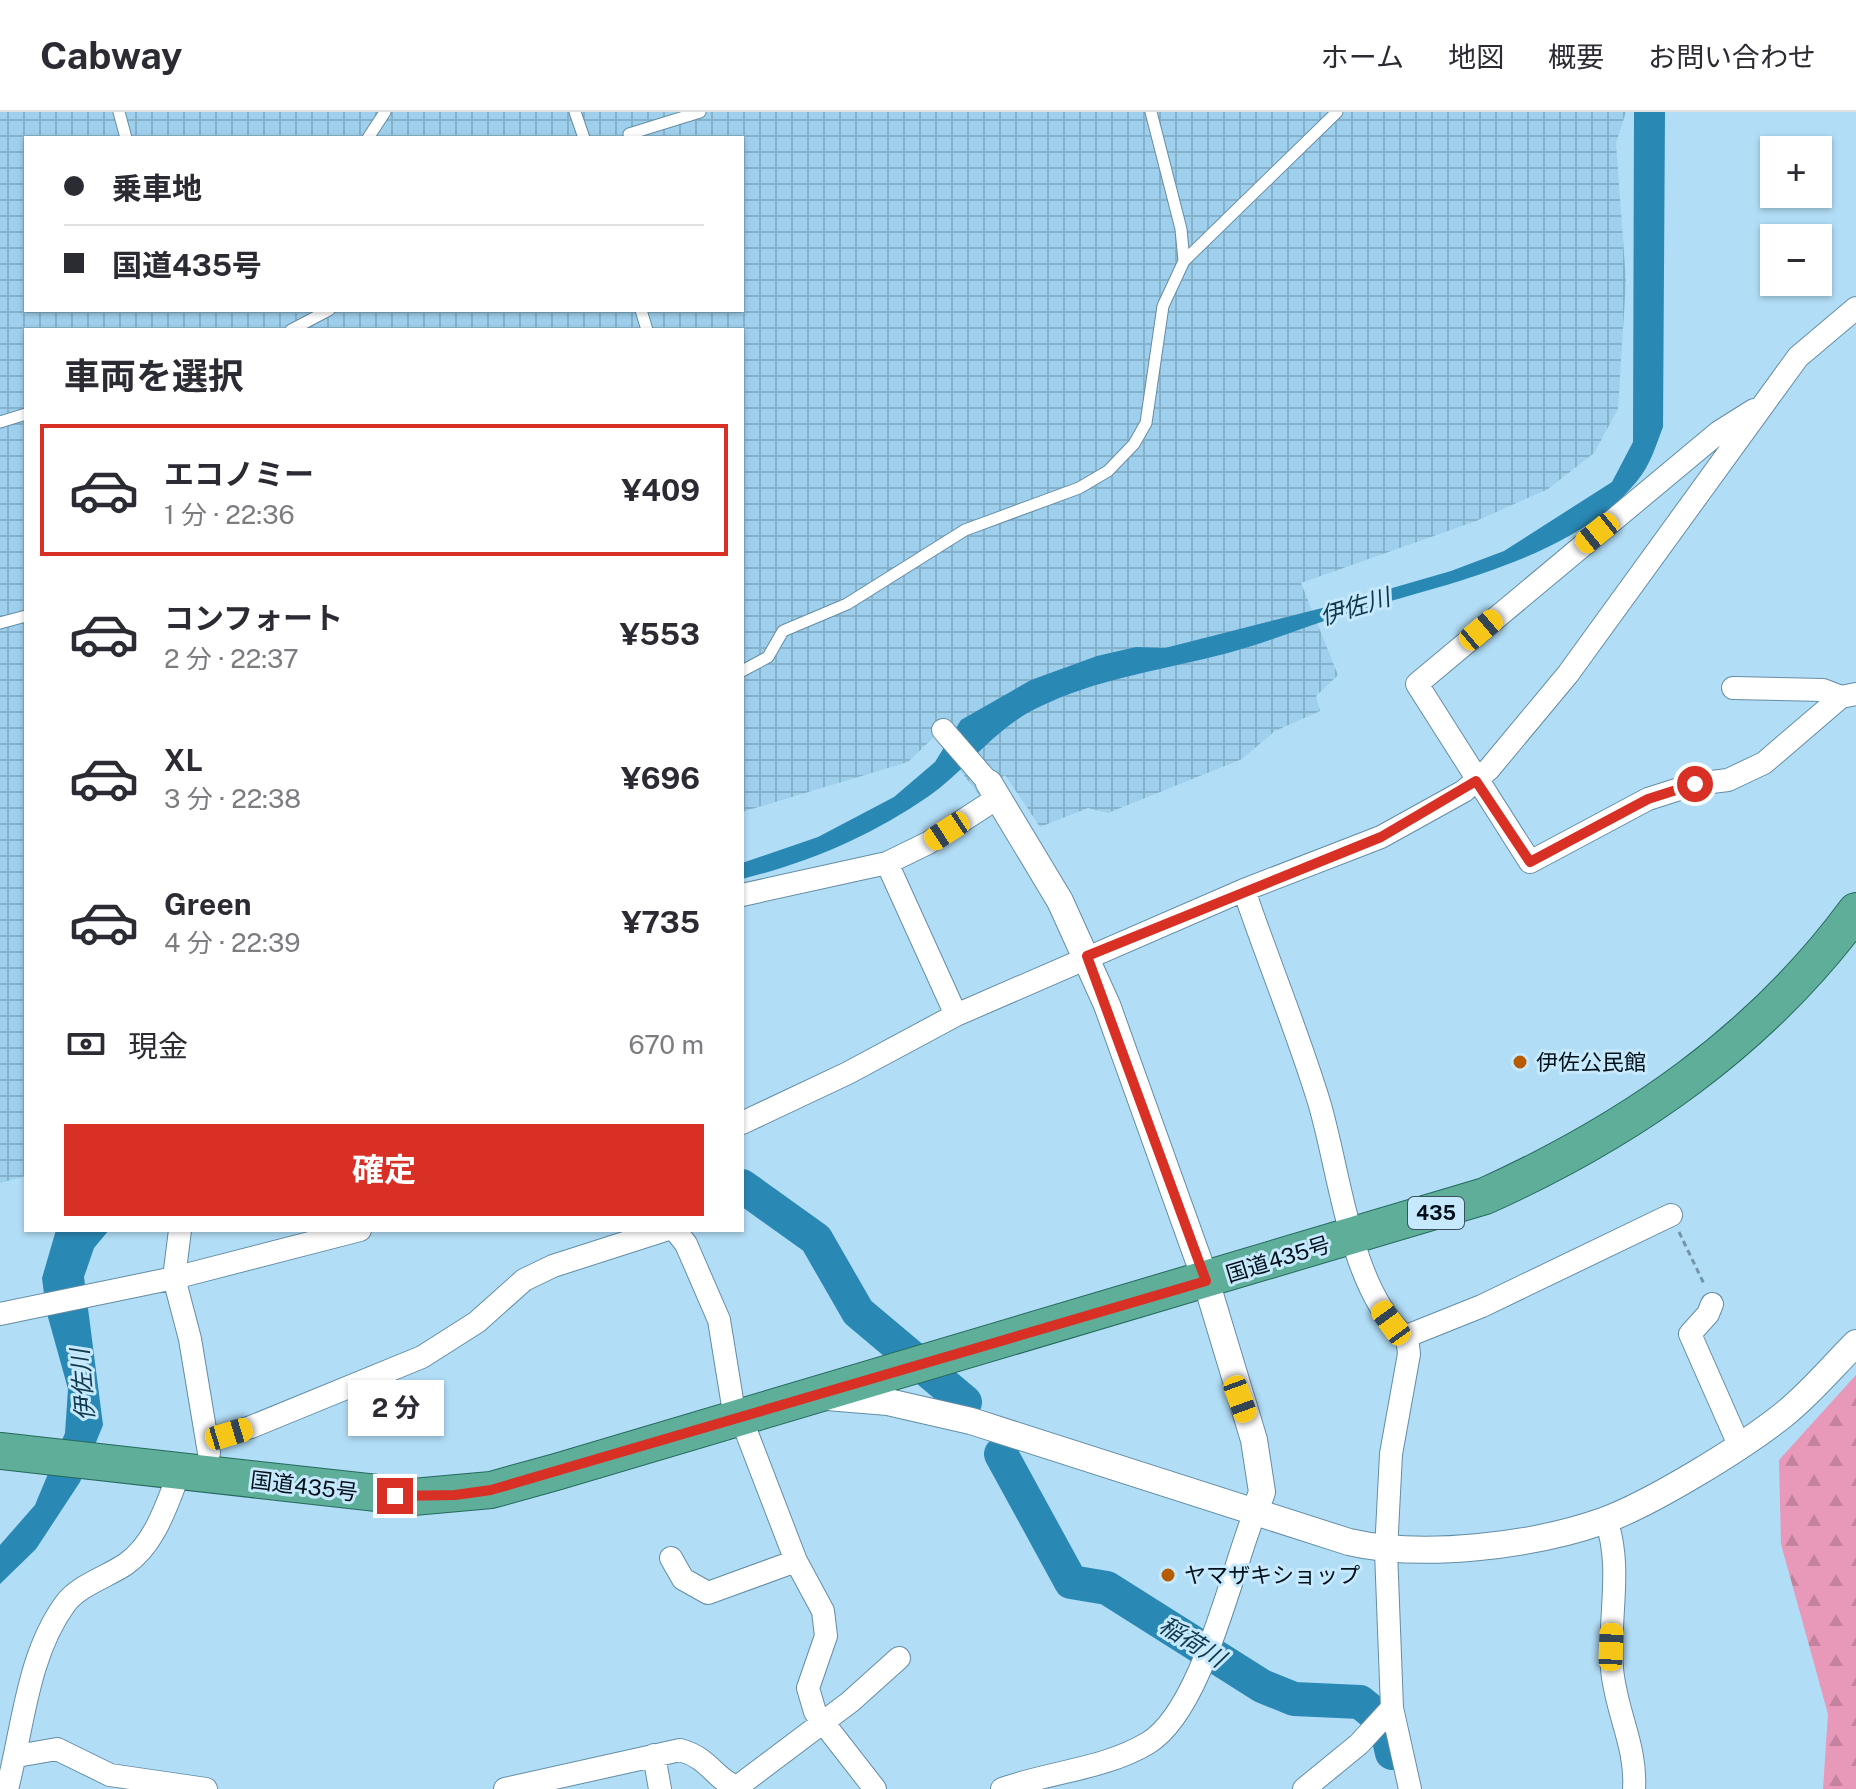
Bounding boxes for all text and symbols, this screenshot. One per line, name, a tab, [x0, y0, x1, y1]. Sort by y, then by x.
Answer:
text: Cabway	[40, 33, 182, 78]
text: ホーム	[1321, 40, 1404, 73]
text: 地図	[1448, 40, 1504, 73]
text: 概要	[1548, 40, 1604, 73]
text: お問い合わせ	[1648, 40, 1816, 73]
map controls	[1760, 136, 1832, 296]
button: +	[1760, 136, 1832, 208]
text: 乗車地	[112, 170, 202, 206]
button: −	[1760, 224, 1832, 296]
text: 国道435号	[112, 247, 262, 283]
text: 車両を選択	[64, 355, 244, 397]
icon: car	[68, 454, 140, 526]
text: エコノミー	[164, 456, 314, 492]
text: ¥409	[622, 472, 700, 508]
text: 1 分 · 22:36	[164, 499, 295, 530]
car	[1571, 509, 1623, 557]
water label: 伊佐川	[1316, 581, 1396, 630]
icon: car	[68, 598, 140, 670]
text: コンフォート	[164, 600, 343, 636]
car	[1455, 605, 1507, 655]
text: ¥553	[620, 616, 700, 652]
text: 2 分 · 22:37	[164, 643, 299, 674]
icon: car	[68, 742, 140, 814]
text: XL	[164, 742, 203, 778]
text: ¥696	[621, 760, 700, 796]
route start	[1677, 766, 1713, 802]
text: 3 分 · 22:38	[164, 783, 301, 814]
car	[920, 808, 974, 854]
icon: car	[68, 886, 140, 958]
text: Green	[164, 886, 251, 922]
text: ¥735	[622, 904, 700, 940]
text: 4 分 · 22:39	[164, 927, 300, 958]
icon: cash	[64, 1022, 108, 1066]
text: 現金	[128, 1028, 188, 1064]
text: 670 m	[628, 1029, 704, 1060]
place label: 伊佐公民館	[1536, 1049, 1646, 1075]
marker: 伊佐公民館	[1511, 1053, 1529, 1071]
button: 確定	[64, 1124, 704, 1216]
road number: 435	[1408, 1197, 1464, 1229]
street label: 国道435号	[1223, 1231, 1333, 1287]
car	[1367, 1297, 1415, 1349]
water label: 伊佐川	[65, 1345, 99, 1422]
car	[1221, 1372, 1259, 1426]
callout: 2 分	[347, 1380, 443, 1436]
text: 2 分	[372, 1392, 420, 1423]
car	[203, 1416, 255, 1452]
street label: 国道435号	[249, 1467, 359, 1505]
route end	[377, 1478, 413, 1514]
place label: ヤマザキショップ	[1184, 1562, 1360, 1588]
marker: ヤマザキショップ	[1159, 1566, 1177, 1584]
water label: 稲荷川	[1155, 1610, 1233, 1674]
car	[1598, 1623, 1624, 1671]

